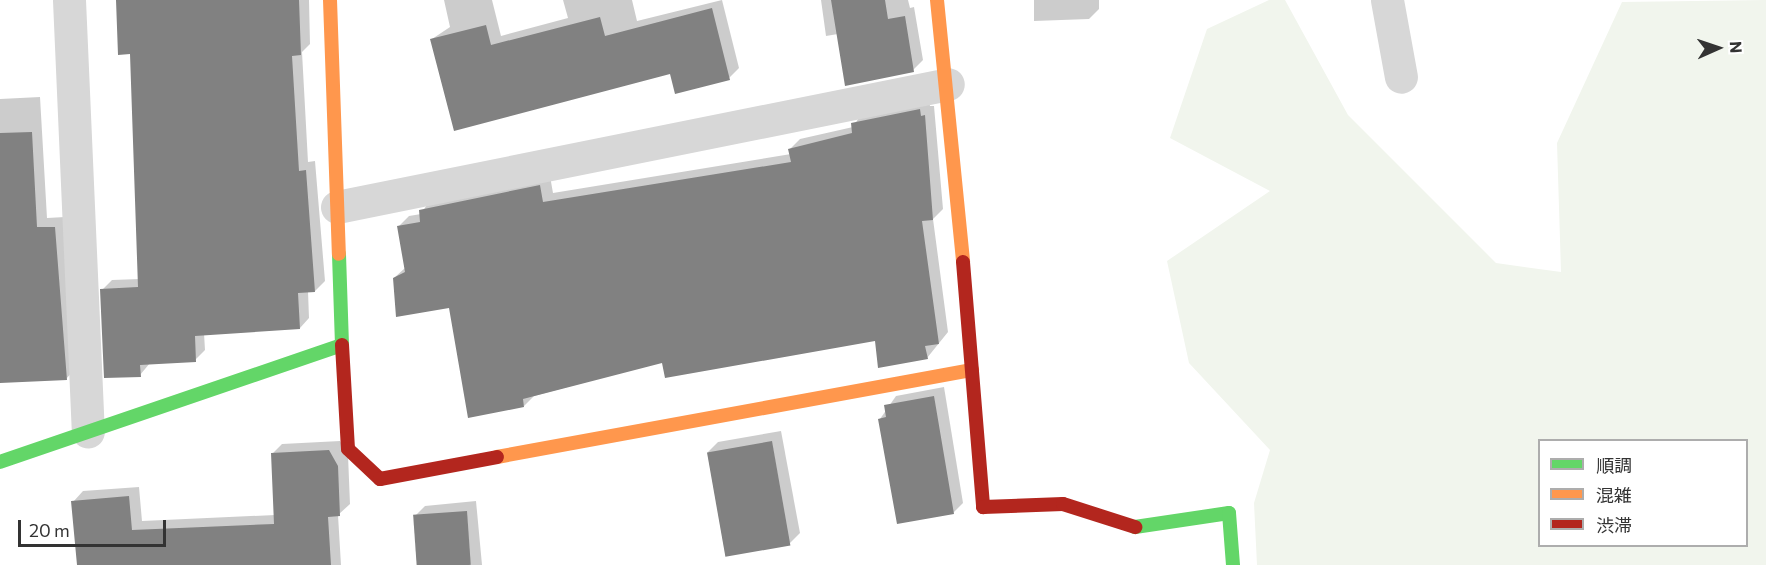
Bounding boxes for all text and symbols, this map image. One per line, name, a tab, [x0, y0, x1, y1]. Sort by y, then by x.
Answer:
north arrow	[1688, 18, 1748, 78]
text: N	[1727, 41, 1746, 54]
legend	[1538, 439, 1748, 547]
text: 順調	[1596, 454, 1632, 476]
text: 混雑	[1596, 484, 1632, 506]
scale bar	[21, 508, 170, 546]
text: 渋滞	[1596, 514, 1632, 536]
text: 20 m	[29, 519, 70, 541]

